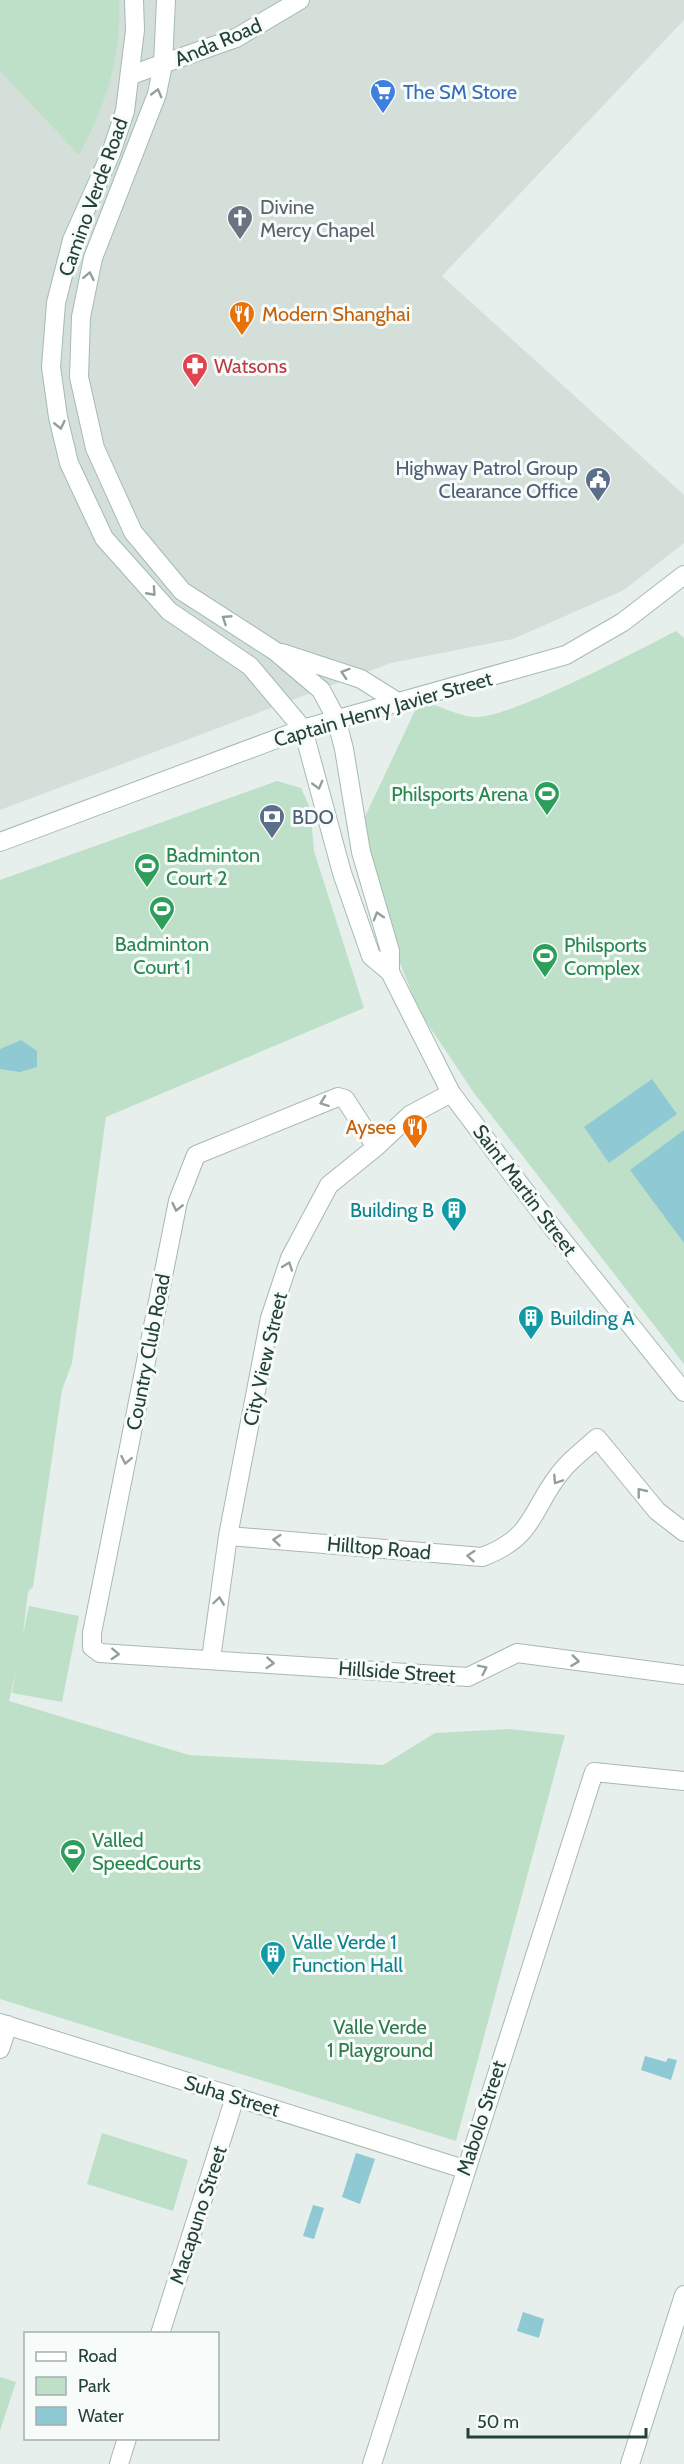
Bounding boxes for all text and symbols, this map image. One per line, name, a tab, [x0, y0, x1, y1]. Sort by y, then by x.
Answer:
street label: Anda Road	[171, 13, 265, 71]
supermarket icon: The SM Store	[368, 77, 398, 115]
place label: The SM Store	[403, 80, 517, 104]
one-way arrow	[149, 88, 162, 98]
street label: Camino Verde Road	[53, 114, 133, 280]
place label: Divine Mercy Chapel	[260, 195, 375, 242]
church icon: Divine Mercy Chapel	[225, 203, 255, 241]
one-way arrow	[82, 271, 95, 281]
restaurant icon: Modern Shanghai	[227, 299, 257, 337]
place label: Modern Shanghai	[262, 302, 410, 326]
pharmacy icon: Watsons	[180, 351, 210, 389]
place label: Watsons	[214, 354, 287, 378]
one-way arrow	[52, 420, 65, 430]
place label: Highway Patrol Group Clearance Office	[395, 456, 578, 503]
public building icon: Highway Patrol Group Clearance Office	[583, 465, 613, 503]
one-way arrow	[145, 586, 156, 596]
one-way arrow	[222, 615, 233, 626]
street label: Captain Henry Javier Street	[271, 666, 495, 752]
one-way arrow	[340, 668, 351, 680]
sports icon: Philsports Arena	[532, 779, 562, 817]
one-way arrow	[310, 780, 323, 790]
place label: Philsports Arena	[391, 782, 528, 806]
bank icon: BDO	[257, 802, 287, 840]
place label: BDO	[292, 805, 334, 829]
place label: Badminton Court 2	[166, 843, 260, 890]
sports icon: Badminton Court 2	[132, 851, 162, 889]
sports icon: Badminton Court 1	[147, 894, 177, 932]
one-way arrow	[373, 911, 385, 922]
place label: Badminton Court 1	[115, 932, 209, 979]
place label: Philsports Complex	[564, 933, 647, 980]
sports icon: Philsports Complex	[530, 941, 560, 979]
one-way arrow	[320, 1094, 330, 1107]
restaurant icon: Aysee	[400, 1112, 430, 1150]
place label: Aysee	[346, 1115, 396, 1139]
street label: Saint Martin Street	[468, 1120, 582, 1260]
building icon: Building B	[439, 1195, 469, 1233]
place label: Building B	[350, 1198, 434, 1222]
one-way arrow	[172, 1202, 185, 1212]
one-way arrow	[280, 1261, 293, 1272]
street label: Country Club Road	[121, 1272, 175, 1432]
street label: City View Street	[238, 1290, 292, 1428]
building icon: Building A	[516, 1303, 546, 1341]
place label: Building A	[550, 1306, 635, 1330]
one-way arrow	[120, 1455, 133, 1465]
one-way arrow	[552, 1474, 564, 1484]
one-way arrow	[638, 1488, 649, 1499]
street label: Hilltop Road	[326, 1532, 432, 1564]
one-way arrow	[272, 1534, 281, 1547]
one-way arrow	[467, 1550, 476, 1563]
one-way arrow	[213, 1596, 225, 1605]
one-way arrow	[111, 1647, 120, 1660]
one-way arrow	[570, 1654, 579, 1666]
one-way arrow	[265, 1656, 274, 1669]
street label: Hillside Street	[338, 1656, 457, 1688]
one-way arrow	[477, 1665, 488, 1677]
place label: Valled SpeedCourts	[92, 1828, 201, 1875]
sports icon: Valled SpeedCourts	[58, 1837, 88, 1875]
place label: Valle Verde 1 Function Hall	[292, 1930, 403, 1977]
building icon: Valle Verde 1 Function Hall	[258, 1939, 288, 1977]
park label: Valle Verde 1 Playground	[327, 2015, 433, 2062]
street label: Mabolo Street	[451, 2057, 511, 2178]
street label: Suha Street	[181, 2070, 283, 2122]
street label: Macapuno Street	[164, 2143, 232, 2287]
legend	[24, 2332, 219, 2440]
text: Road	[78, 2345, 117, 2367]
text: Park	[78, 2375, 111, 2397]
scale bar	[468, 2401, 646, 2439]
text: Water	[78, 2405, 124, 2427]
text: 50 m	[477, 2411, 519, 2433]

